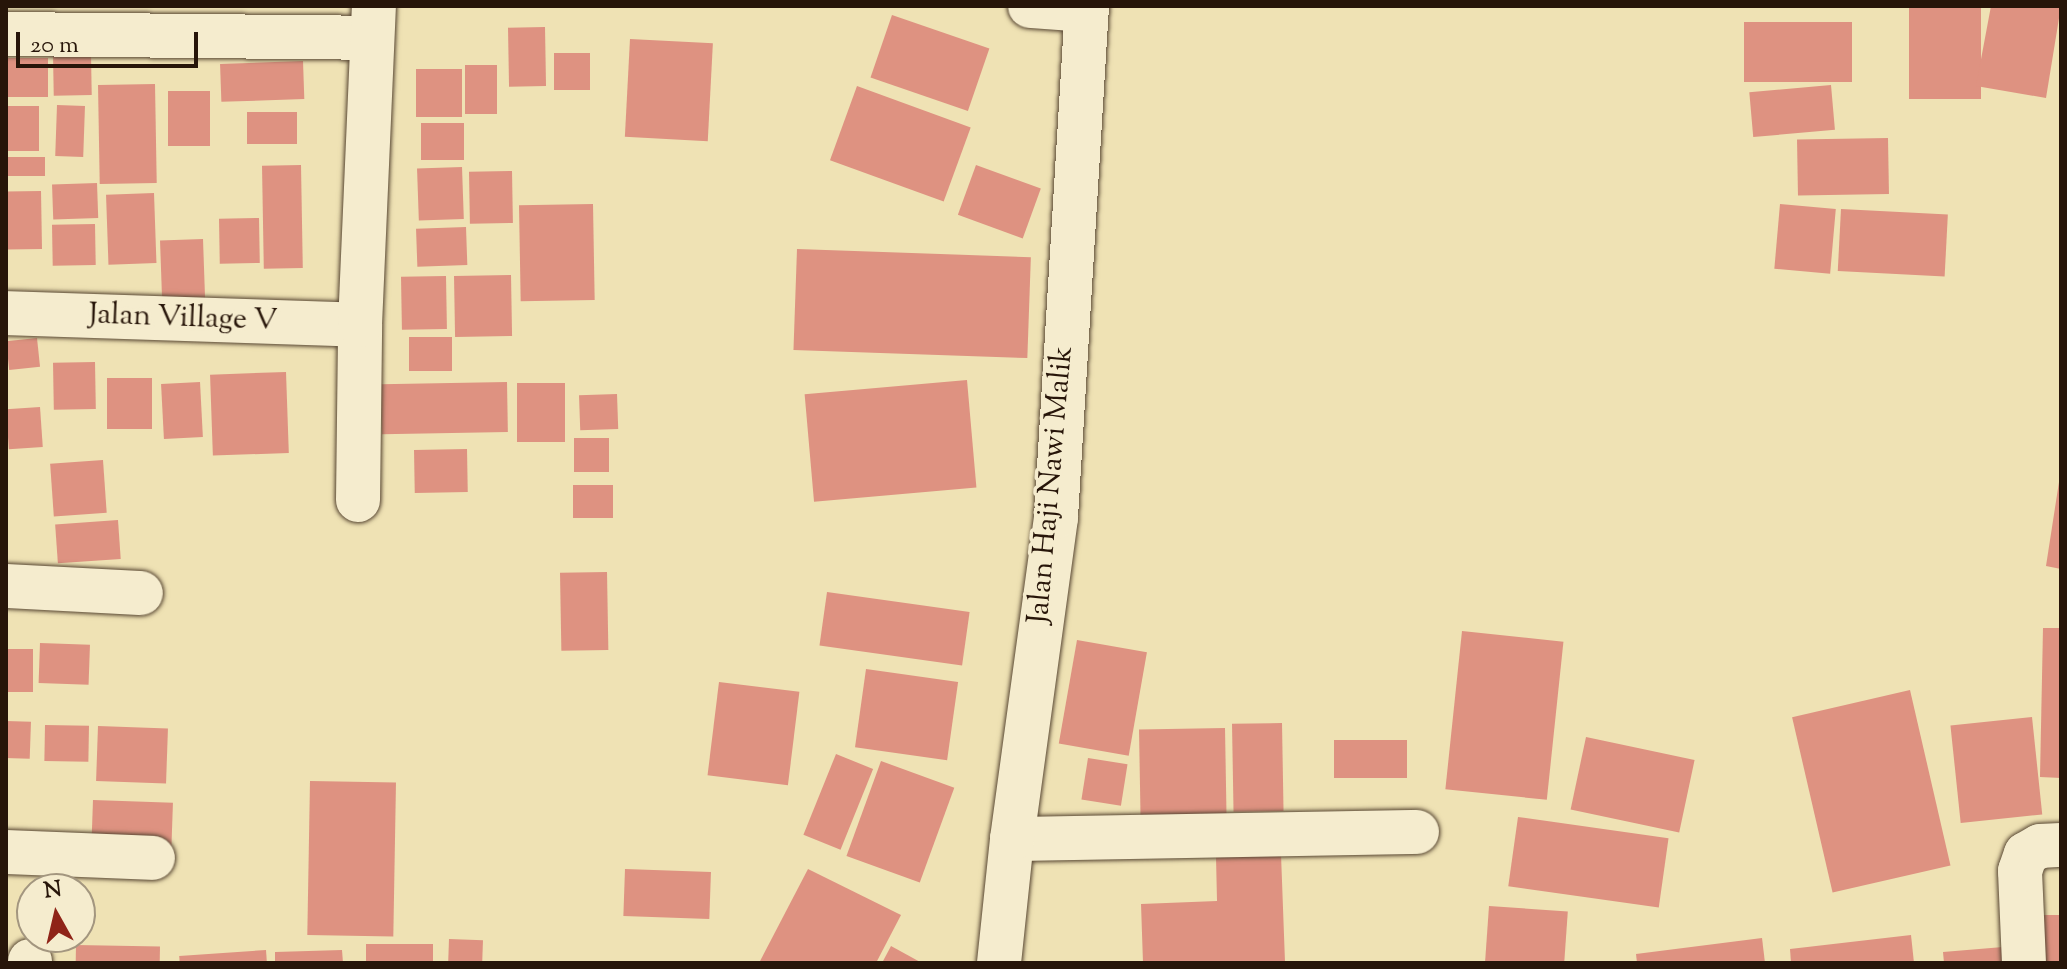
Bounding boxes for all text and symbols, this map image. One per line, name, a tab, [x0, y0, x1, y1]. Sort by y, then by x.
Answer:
scale bar	[20, 16, 202, 66]
text: 20 m	[30, 29, 79, 63]
street label: Jalan Village V	[88, 298, 278, 340]
street label: Jalan Haji Nawi Malik	[1022, 345, 1082, 625]
north arrow	[16, 873, 96, 953]
text: N	[42, 874, 64, 908]

